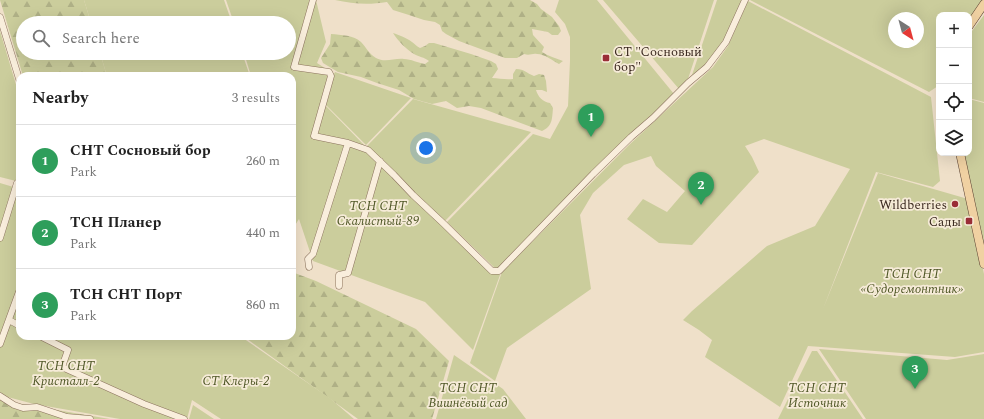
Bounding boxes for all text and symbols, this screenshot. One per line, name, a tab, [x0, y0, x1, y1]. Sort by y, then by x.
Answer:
north arrow	[888, 12, 924, 48]
map controls	[936, 12, 972, 156]
button: +	[936, 12, 972, 48]
search box	[16, 16, 296, 60]
icon: search	[30, 27, 52, 49]
text: Search here	[62, 27, 140, 50]
place label: СТ "Сосновый бор"	[614, 42, 702, 77]
button: −	[936, 48, 972, 84]
marker: СТ "Сосновый бор"	[601, 53, 611, 63]
button: locate	[936, 84, 972, 120]
text: Nearby	[32, 85, 88, 111]
text: 3 results	[232, 88, 280, 108]
pin: 1	[578, 104, 604, 137]
button: layers	[936, 120, 972, 156]
your location	[416, 138, 436, 158]
text: СНТ Сосновый бор	[70, 139, 211, 162]
text: 1	[41, 151, 49, 171]
text: 260 m	[246, 151, 280, 171]
text: Park	[70, 162, 97, 182]
pin: 2	[688, 172, 714, 205]
place label: Wildberries	[879, 195, 947, 215]
park label: ТСН СНТ Скалистый-89	[337, 196, 420, 231]
marker: Wildberries	[950, 199, 960, 209]
text: ТСН Планер	[70, 211, 161, 234]
place label: Сады	[929, 212, 961, 232]
marker: Сады	[964, 216, 974, 226]
text: 2	[41, 223, 49, 243]
text: 440 m	[246, 223, 280, 243]
text: Park	[70, 234, 97, 254]
park label: ТСН СНТ «Судоремонтник»	[861, 264, 964, 299]
text: ТСН СНТ Порт	[70, 283, 182, 306]
text: 3	[41, 295, 49, 315]
text: 860 m	[246, 295, 280, 315]
text: Park	[70, 306, 97, 326]
park label: ТСН СНТ Кристалл-2	[32, 356, 100, 391]
pin: 3	[902, 356, 928, 389]
park label: СТ Клеры-2	[202, 371, 270, 391]
park label: ТСН СНТ Вишнёвый сад	[428, 378, 508, 413]
park label: ТСН СНТ Источник	[788, 378, 846, 413]

